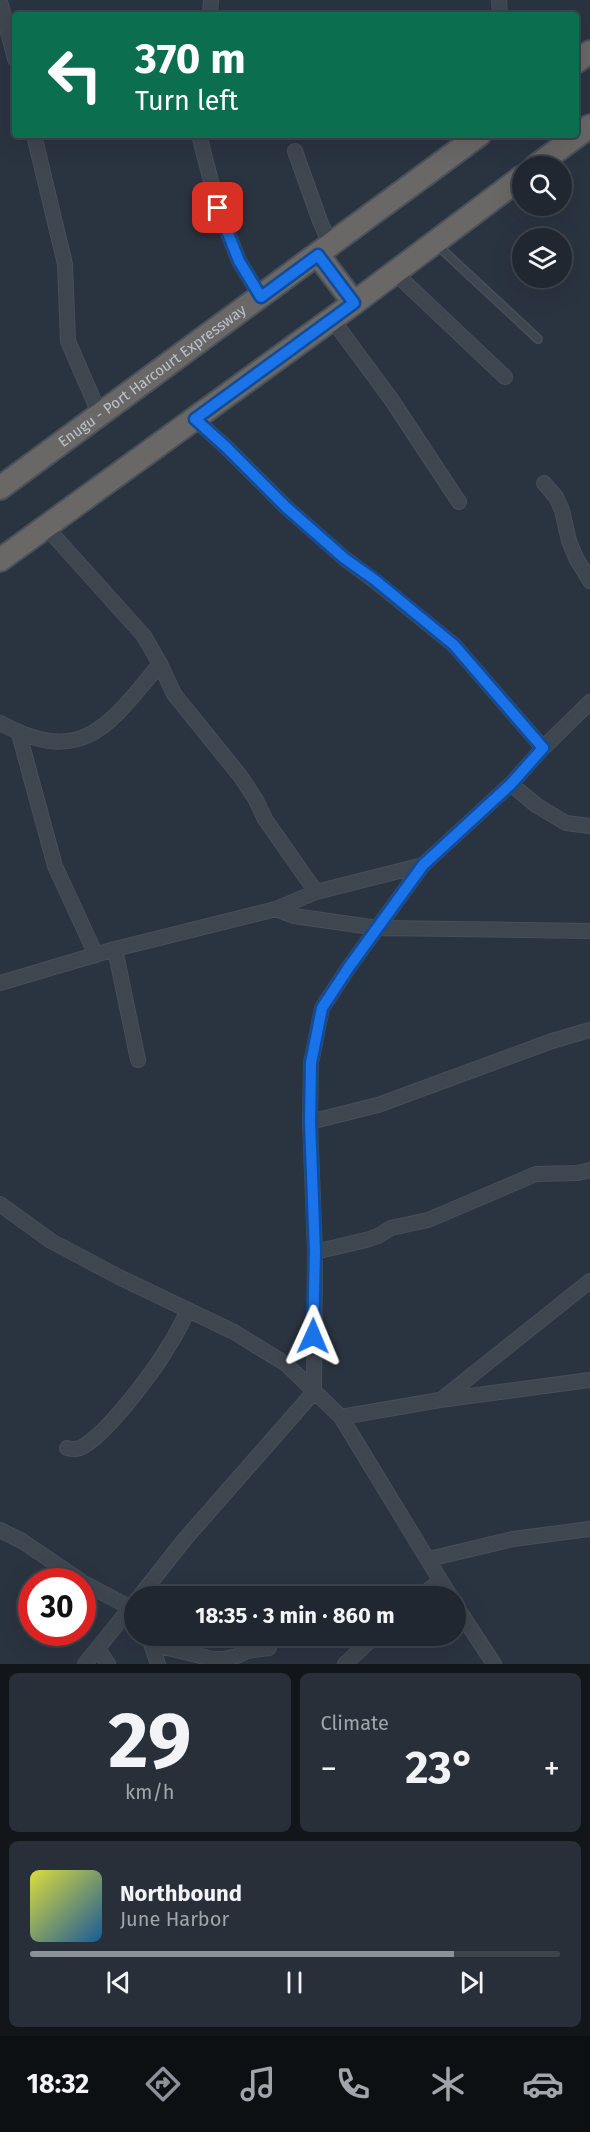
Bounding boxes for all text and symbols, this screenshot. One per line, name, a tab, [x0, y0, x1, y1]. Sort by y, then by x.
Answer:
text: 370 m	[135, 34, 246, 84]
icon: left	[36, 36, 114, 114]
text: Turn left	[135, 85, 238, 117]
map controls	[512, 156, 572, 288]
button: search	[512, 156, 572, 216]
pin	[192, 182, 243, 233]
icon: arrive	[201, 191, 234, 224]
button: layers	[512, 228, 572, 288]
street label: Enugu - Port Harcourt Expressway	[55, 300, 250, 451]
position arrow	[281, 1304, 345, 1368]
speed limit sign: 30	[18, 1568, 96, 1646]
text: 18:35 · 3 min · 860 m	[195, 1602, 395, 1629]
text: 29	[108, 1694, 191, 1788]
text: Climate	[321, 1711, 389, 1735]
text: 23°	[405, 1741, 475, 1795]
text: −	[321, 1749, 337, 1789]
text: +	[544, 1749, 560, 1789]
text: km/h	[125, 1780, 175, 1804]
text: Northbound	[120, 1880, 242, 1907]
text: June Harbor	[120, 1907, 229, 1931]
icon: previous	[102, 1966, 135, 1999]
icon: pause	[278, 1966, 311, 1999]
icon: next	[455, 1966, 488, 1999]
icon: directions	[142, 2063, 184, 2105]
icon: music	[237, 2063, 279, 2105]
icon: phone	[332, 2063, 374, 2105]
icon: climate	[427, 2063, 469, 2105]
icon: car	[522, 2063, 564, 2105]
text: 18:32	[26, 2068, 89, 2100]

